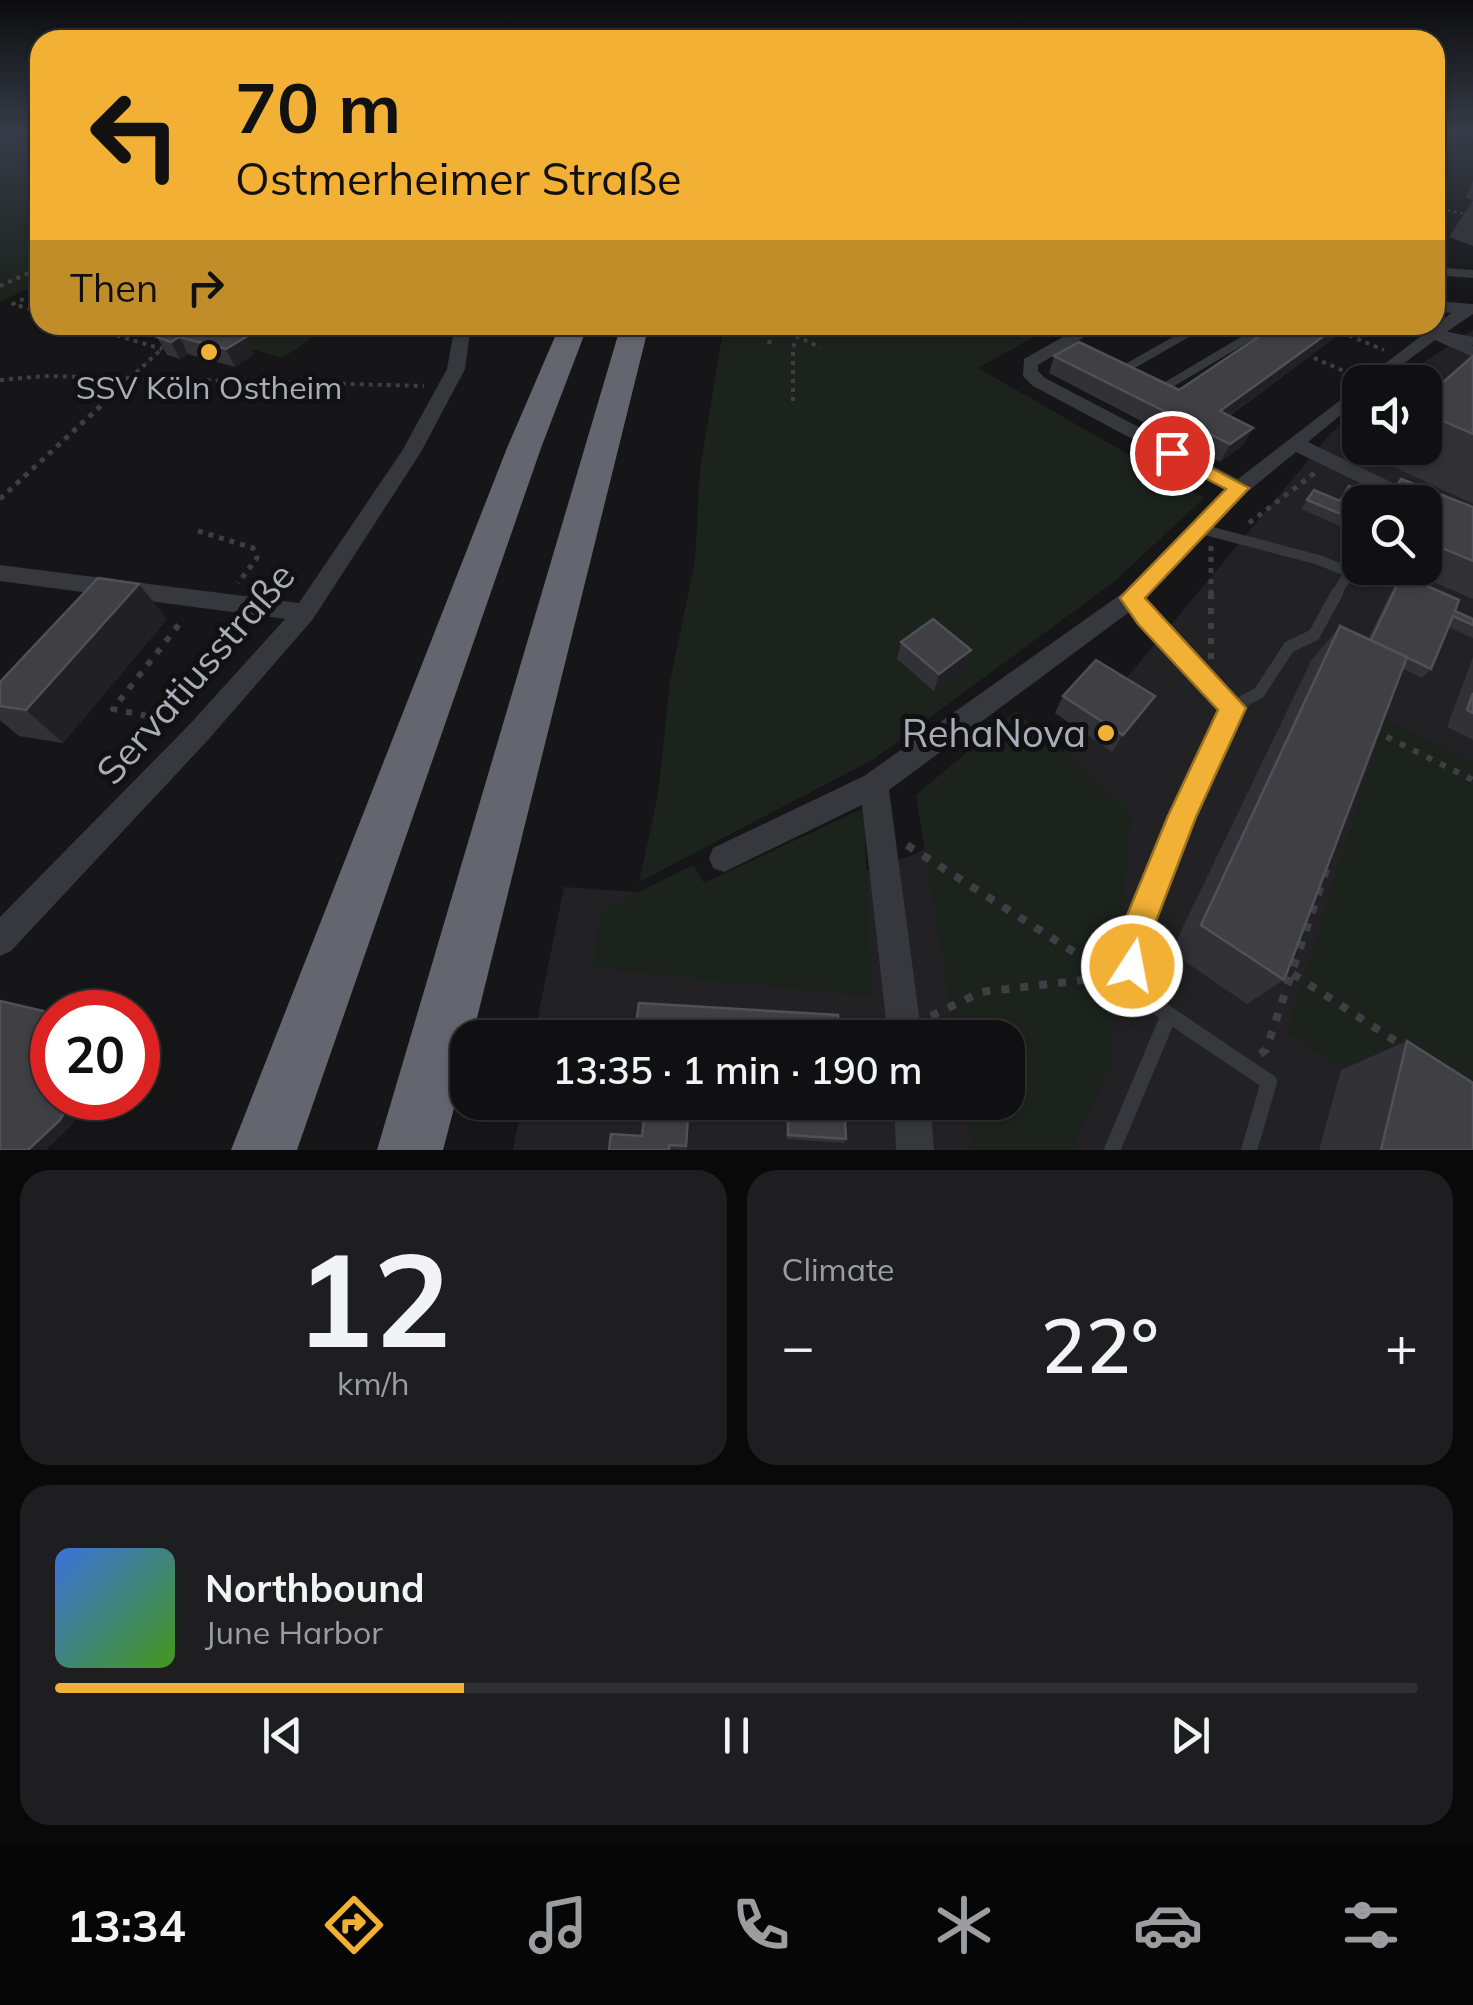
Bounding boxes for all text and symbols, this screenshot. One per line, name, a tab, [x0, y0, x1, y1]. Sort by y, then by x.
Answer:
text: 70 m	[235, 63, 401, 151]
icon: left	[70, 70, 200, 200]
text: Ostmerheimer Straße	[235, 150, 681, 206]
icon: right	[178, 260, 233, 315]
text: Then	[70, 264, 158, 312]
marker: SSV Köln Ostheim	[198, 341, 220, 363]
map controls	[1342, 365, 1442, 585]
button: sound	[1342, 365, 1442, 465]
place label: SSV Köln Ostheim	[76, 367, 342, 407]
pin	[1130, 411, 1215, 496]
icon: arrive	[1145, 426, 1200, 481]
button: search	[1342, 485, 1442, 585]
street label: Servatiusstraße	[86, 552, 304, 794]
place label: RehaNova	[902, 709, 1086, 757]
marker: RehaNova	[1095, 722, 1117, 744]
position arrow	[1080, 914, 1184, 1018]
speed limit sign: 20	[30, 990, 160, 1120]
text: 13:35 · 1 min · 190 m	[552, 1046, 923, 1094]
text: 12	[295, 1216, 451, 1380]
text: Climate	[782, 1249, 894, 1289]
text: 22°	[1041, 1298, 1159, 1392]
text: −	[782, 1311, 815, 1380]
text: +	[1385, 1311, 1418, 1380]
text: km/h	[337, 1363, 409, 1403]
text: Northbound	[205, 1564, 425, 1612]
text: June Harbor	[205, 1612, 383, 1652]
icon: previous	[255, 1708, 310, 1763]
icon: pause	[709, 1708, 764, 1763]
icon: next	[1163, 1708, 1218, 1763]
icon: directions	[319, 1890, 389, 1960]
icon: music	[523, 1890, 593, 1960]
icon: phone	[726, 1890, 796, 1960]
icon: climate	[929, 1890, 999, 1960]
icon: car	[1133, 1890, 1203, 1960]
icon: filters	[1336, 1890, 1406, 1960]
text: 13:34	[67, 1897, 186, 1953]

